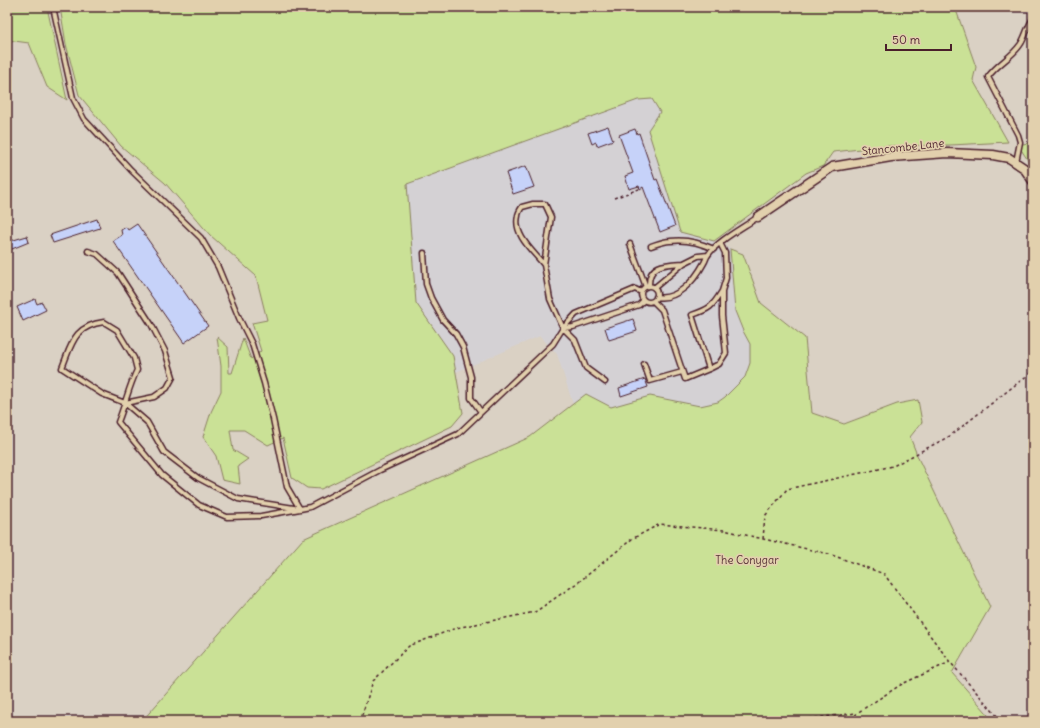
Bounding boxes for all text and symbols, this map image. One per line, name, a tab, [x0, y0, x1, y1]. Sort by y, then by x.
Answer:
scale bar	[886, 26, 951, 52]
text: 50 m	[892, 32, 921, 47]
street label: Stancombe Lane	[861, 136, 945, 158]
park label: The Conygar	[715, 553, 779, 567]

